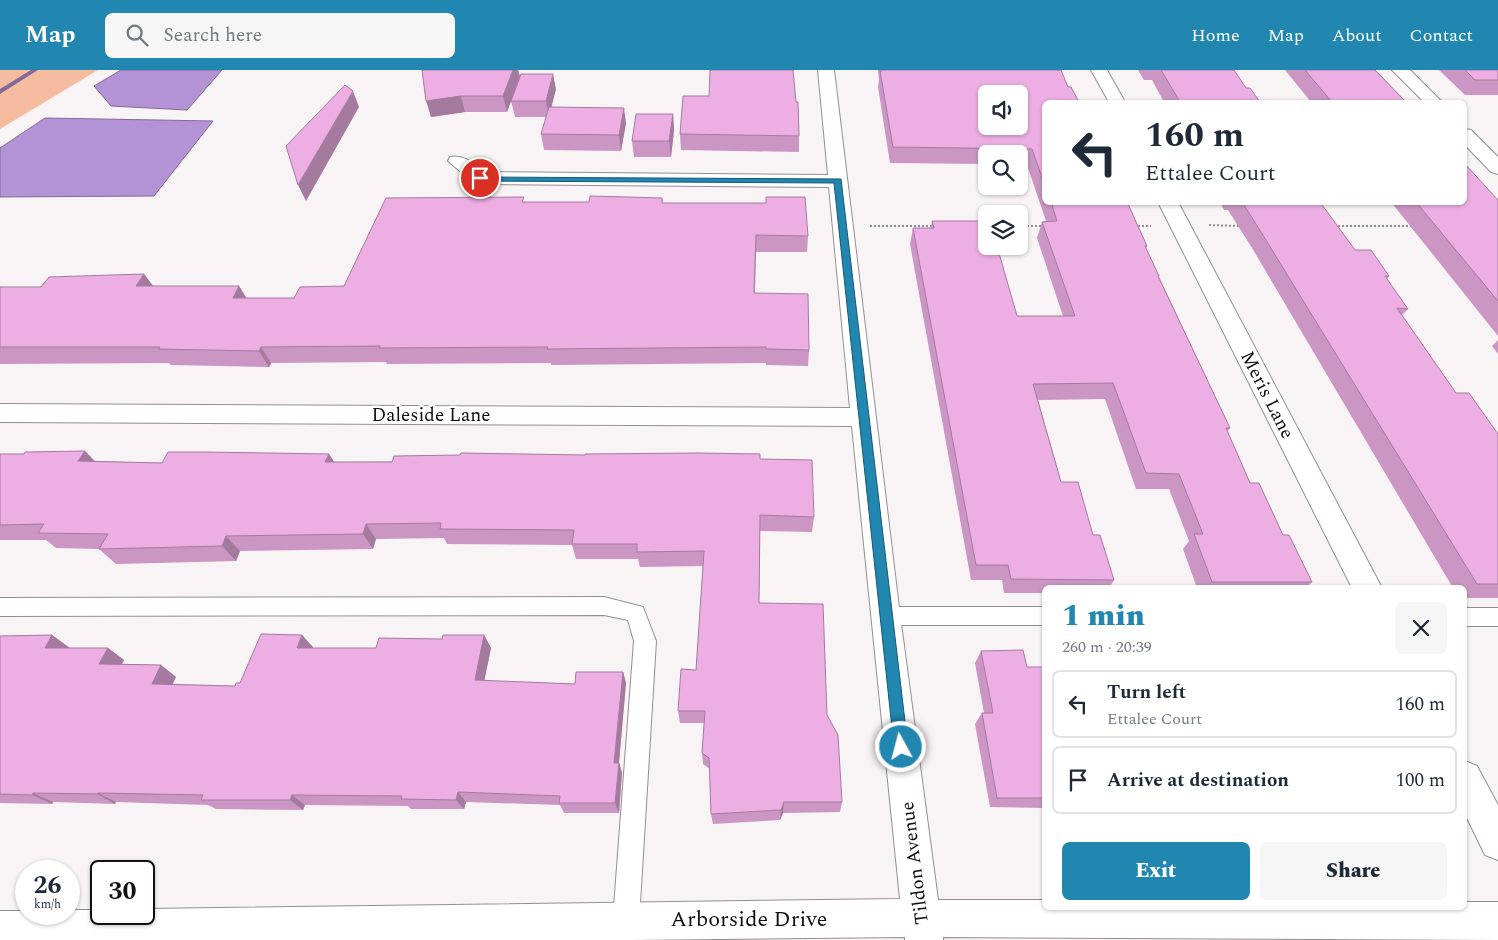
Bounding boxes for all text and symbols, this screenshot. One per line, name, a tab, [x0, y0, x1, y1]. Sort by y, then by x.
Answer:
search box	[105, 13, 455, 58]
text: Map	[25, 17, 75, 53]
icon: search	[123, 21, 151, 49]
text: Search here	[163, 21, 262, 50]
text: Home	[1191, 22, 1240, 49]
text: Map	[1268, 22, 1304, 49]
text: About	[1332, 22, 1382, 49]
text: Contact	[1410, 22, 1473, 49]
map controls	[978, 85, 1028, 255]
button: sound	[978, 85, 1028, 135]
text: 160 m	[1145, 109, 1244, 162]
icon: left	[1062, 120, 1127, 185]
button: search	[978, 145, 1028, 195]
pin	[459, 157, 501, 199]
text: Ettalee Court	[1145, 157, 1276, 190]
icon: arrive	[466, 164, 494, 192]
button: layers	[978, 205, 1028, 255]
street label: Meris Lane	[1232, 346, 1302, 444]
street label: Daleside Lane	[372, 401, 490, 430]
text: 1 min	[1062, 593, 1145, 639]
button: close	[1395, 602, 1447, 654]
text: 260 m · 20:39	[1062, 635, 1152, 659]
text: Turn left	[1107, 678, 1186, 707]
icon: left	[1064, 690, 1092, 718]
text: 160 m	[1395, 690, 1445, 719]
text: Ettalee Court	[1107, 707, 1202, 731]
position arrow	[874, 720, 926, 772]
icon: arrive	[1064, 766, 1092, 794]
text: Arrive at destination	[1107, 766, 1289, 795]
text: 100 m	[1395, 766, 1445, 795]
street label: Tildon Avenue	[893, 800, 937, 926]
button: Exit	[1062, 842, 1250, 900]
button: Share	[1260, 842, 1447, 900]
speed limit sign: 30	[90, 860, 155, 925]
text: 26	[33, 867, 62, 905]
text: km/h	[34, 895, 61, 914]
street label: Arborside Drive	[671, 903, 828, 936]

